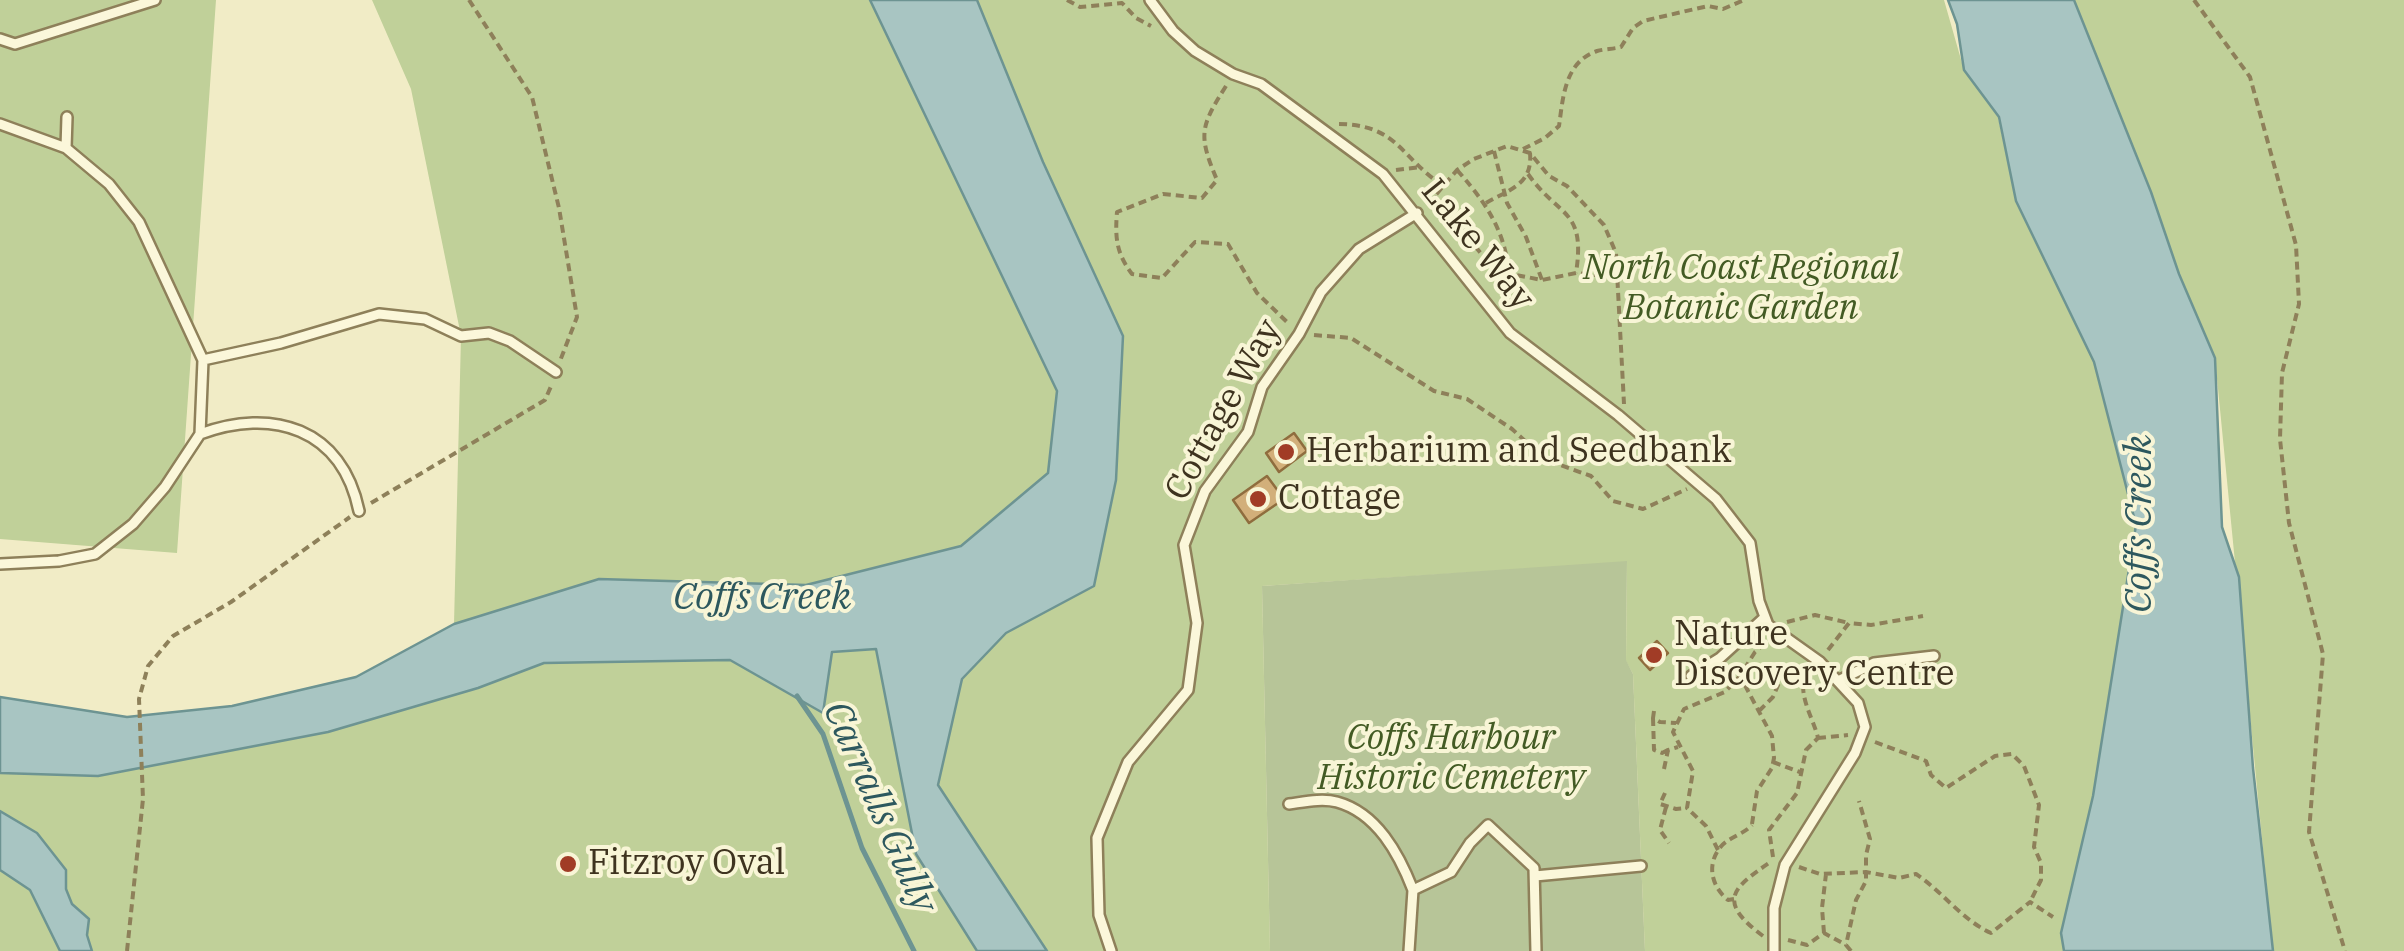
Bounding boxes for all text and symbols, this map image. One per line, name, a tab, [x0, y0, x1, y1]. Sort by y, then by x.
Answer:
street label: Lake Way	[1412, 171, 1542, 319]
park label: North Coast Regional Botanic Garden	[1583, 248, 1899, 330]
street label: Cottage Way	[1157, 312, 1291, 508]
place label: Herbarium and Seedbank	[1306, 431, 1732, 473]
water label: Coffs Creek	[2117, 435, 2163, 613]
marker: Herbarium and Seedbank	[1275, 441, 1297, 463]
place label: Cottage	[1278, 478, 1401, 520]
marker: Cottage	[1247, 488, 1269, 510]
water label: Coffs Creek	[673, 575, 851, 621]
place label: Nature Discovery Centre	[1674, 614, 1954, 696]
marker: Nature Discovery Centre	[1643, 644, 1665, 666]
water label: Carralls Gully	[812, 695, 946, 919]
park label: Coffs Harbour Historic Cemetery	[1318, 718, 1584, 800]
place label: Fitzroy Oval	[588, 843, 785, 885]
marker: Fitzroy Oval	[557, 853, 579, 875]

